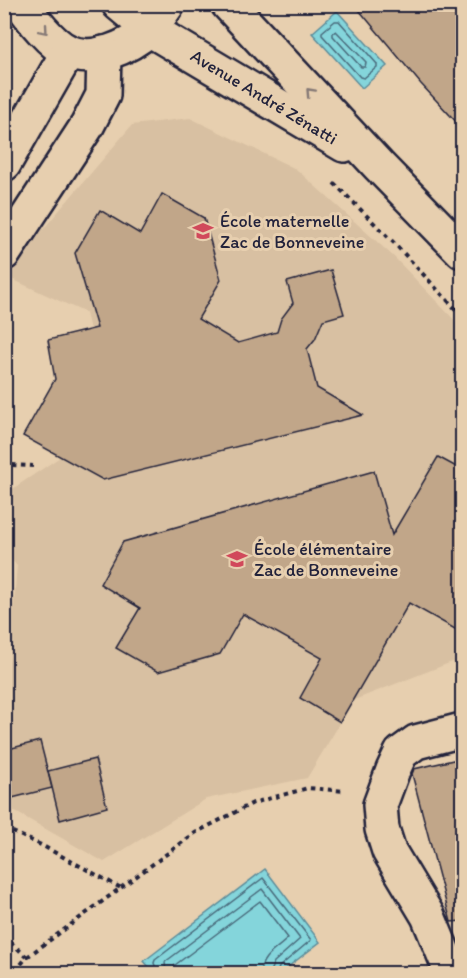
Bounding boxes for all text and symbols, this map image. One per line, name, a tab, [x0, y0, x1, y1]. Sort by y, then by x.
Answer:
one-way arrow	[37, 23, 48, 33]
street label: Avenue André Zénatti	[187, 44, 341, 150]
one-way arrow	[306, 89, 317, 99]
place label: École maternelle Zac de Bonneveine	[220, 210, 364, 253]
school or university icon: École maternelle Zac de Bonneveine	[191, 219, 215, 243]
place label: École élémentaire Zac de Bonneveine	[254, 538, 398, 581]
school or university icon: École élémentaire Zac de Bonneveine	[225, 547, 249, 571]

